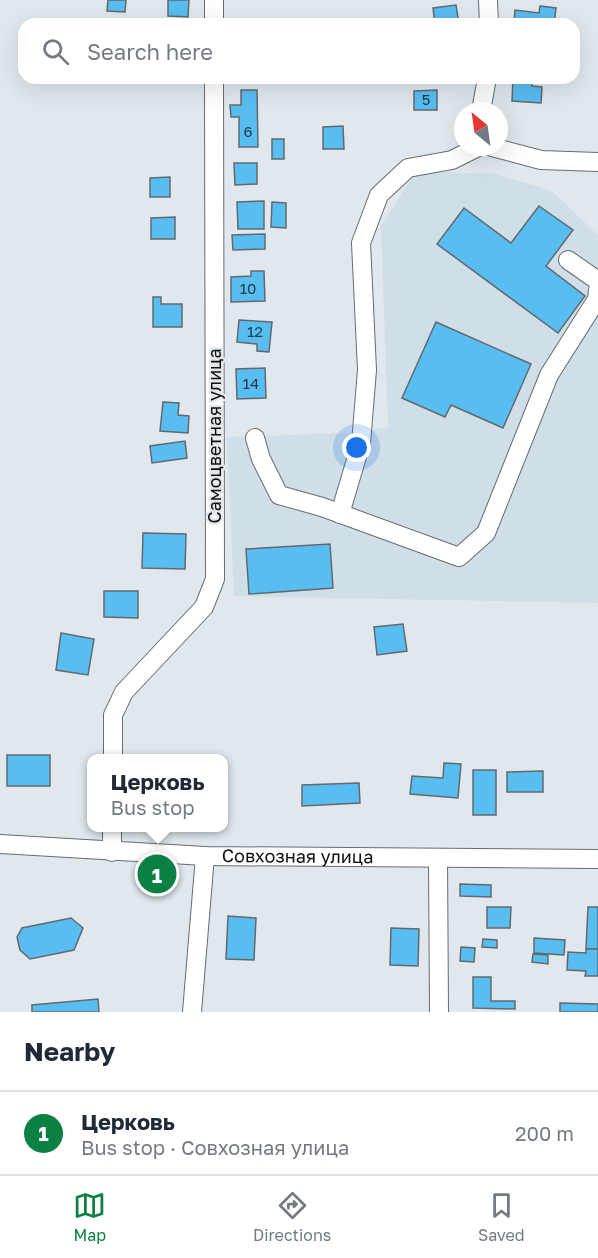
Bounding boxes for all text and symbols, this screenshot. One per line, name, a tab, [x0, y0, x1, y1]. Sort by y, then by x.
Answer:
search box	[18, 18, 580, 84]
icon: search	[39, 35, 72, 68]
text: Search here	[87, 38, 213, 65]
house number: 5	[422, 90, 430, 108]
north arrow	[454, 102, 508, 156]
house number: 6	[243, 122, 253, 140]
house number: 10	[240, 279, 256, 297]
house number: 12	[247, 322, 263, 340]
street label: Самоцветная улица	[203, 348, 225, 524]
house number: 14	[243, 374, 259, 392]
your location	[342, 433, 371, 462]
popup	[87, 754, 228, 832]
text: Церковь	[111, 768, 204, 795]
text: Bus stop	[111, 795, 195, 819]
street label: Совхозная улица	[222, 844, 374, 867]
pin: 1	[138, 852, 176, 896]
text: Nearby	[24, 1036, 115, 1067]
text: Церковь	[81, 1108, 175, 1135]
text: 1	[38, 1121, 49, 1145]
text: 200 m	[515, 1121, 574, 1145]
text: Bus stop · Совхозная улица	[81, 1135, 349, 1159]
tab: Map	[73, 1189, 106, 1245]
tab: Directions	[253, 1189, 331, 1245]
tab: Saved	[478, 1189, 525, 1245]

